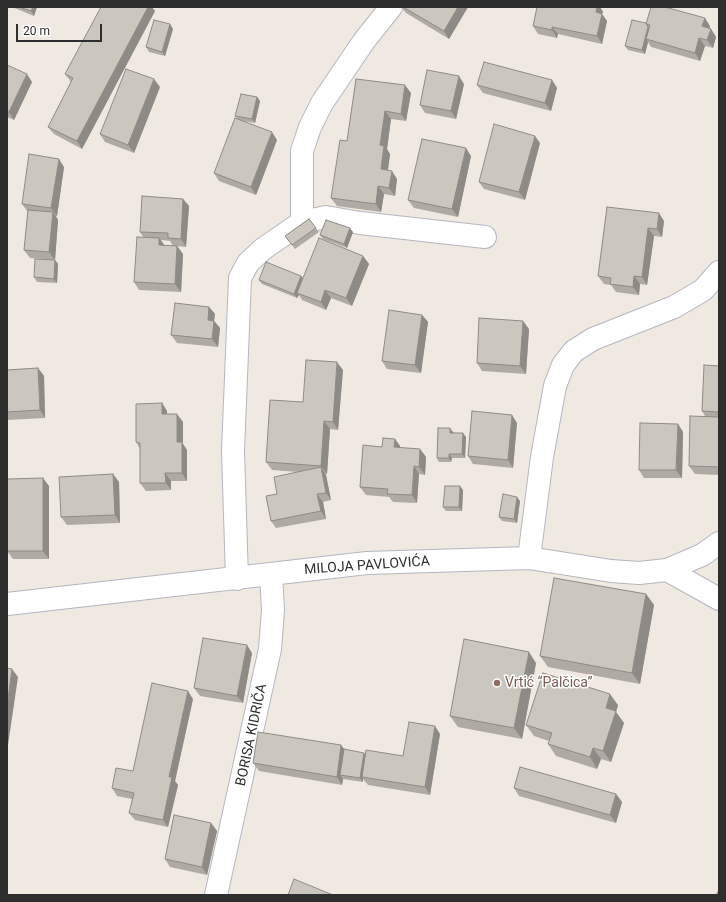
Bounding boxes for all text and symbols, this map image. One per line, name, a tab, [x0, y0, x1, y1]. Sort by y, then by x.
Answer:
scale bar	[18, 16, 104, 42]
text: 20 m	[23, 24, 50, 38]
street label: MILOJA PAVLOVIĆA	[304, 553, 430, 579]
place label: Vrtić “Palčica”	[505, 675, 593, 691]
marker: Vrtić “Palčica”	[492, 678, 502, 688]
street label: BORISA KIDRIČA	[233, 682, 271, 788]

